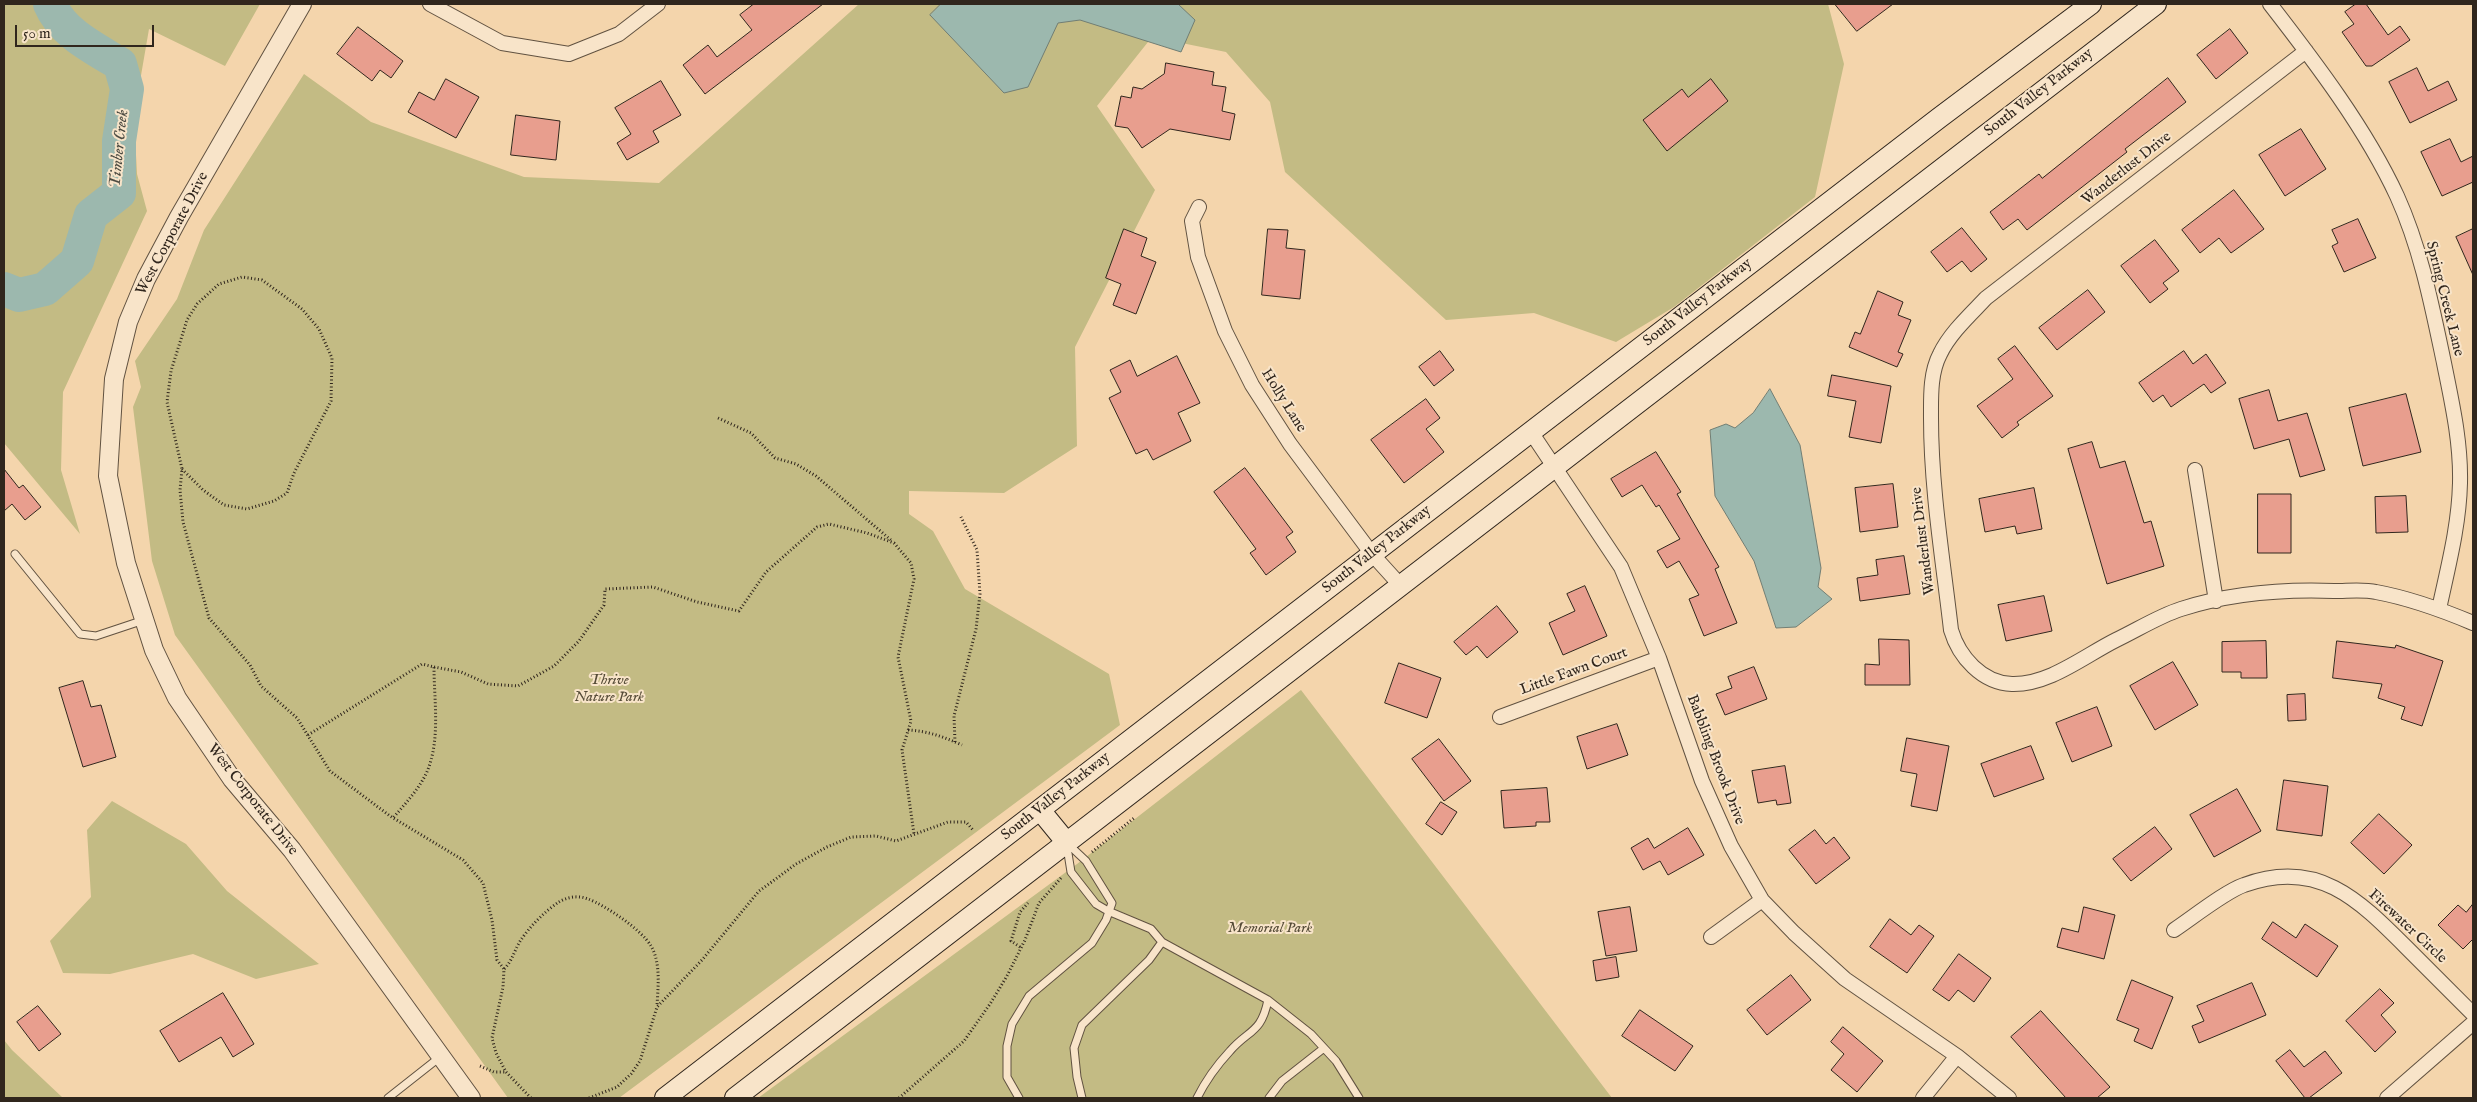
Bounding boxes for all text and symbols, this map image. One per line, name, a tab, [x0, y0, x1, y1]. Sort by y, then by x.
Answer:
scale bar	[18, 15, 156, 47]
text: 50 m	[23, 24, 51, 43]
street label: South Valley Parkway	[1981, 45, 2097, 141]
water label: Timber Creek	[106, 109, 134, 189]
street label: Wanderlust Drive	[2079, 128, 2175, 210]
street label: West Corporate Drive	[133, 169, 213, 299]
street label: Spring Creek Lane	[2421, 240, 2467, 358]
street label: South Valley Parkway	[1640, 255, 1756, 351]
street label: Holly Lane	[1256, 366, 1310, 436]
street label: Wanderlust Drive	[1908, 486, 1940, 596]
street label: South Valley Parkway	[1319, 502, 1435, 598]
street label: Little Fawn Court	[1518, 644, 1630, 700]
park label: Thrive Nature Park	[574, 672, 644, 707]
street label: Babbling Brook Drive	[1682, 693, 1748, 827]
street label: West Corporate Drive	[203, 741, 301, 859]
street label: South Valley Parkway	[998, 749, 1114, 845]
street label: Firewater Circle	[2364, 886, 2450, 968]
park label: Memorial Park	[1228, 920, 1312, 938]

